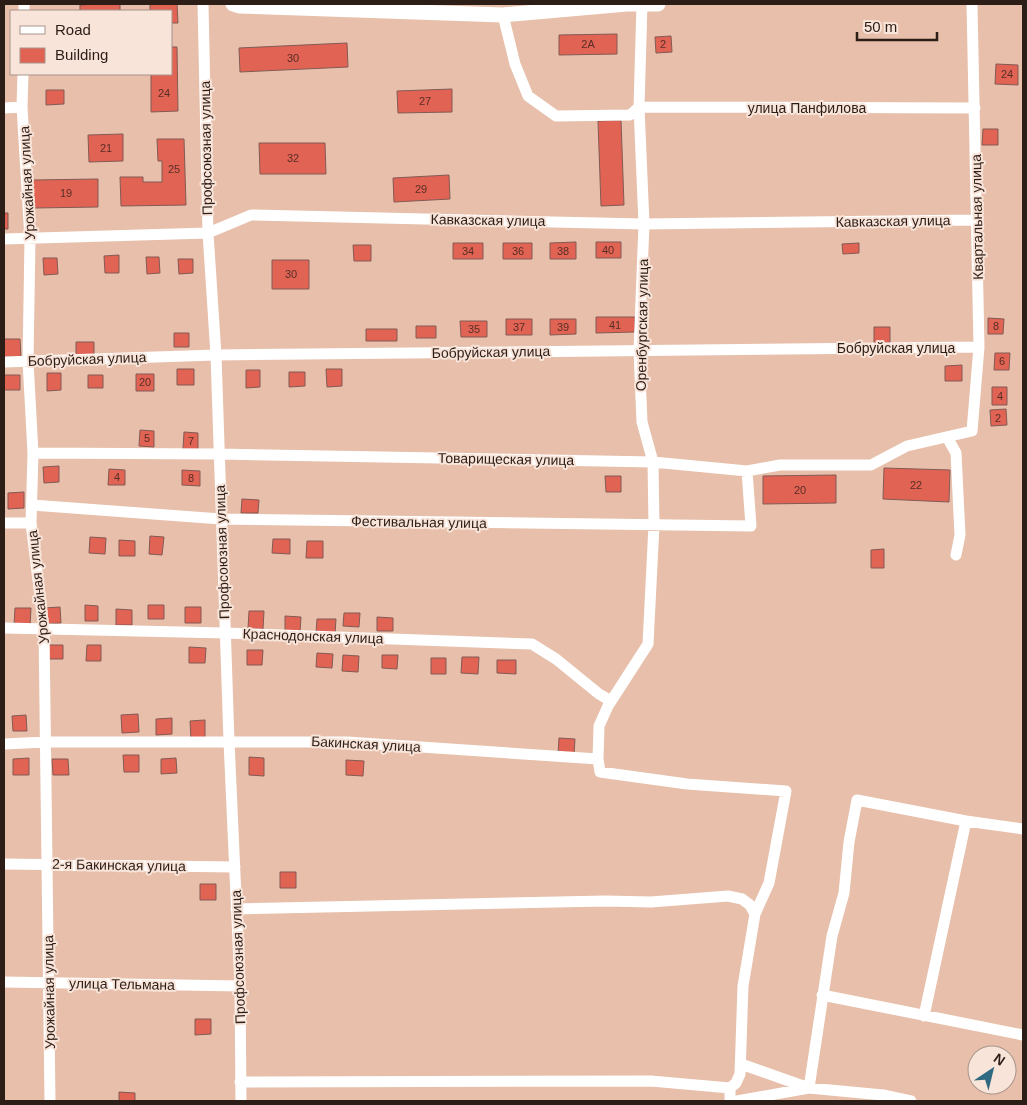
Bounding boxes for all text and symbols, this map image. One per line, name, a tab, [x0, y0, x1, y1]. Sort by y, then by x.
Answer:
legend	[10, 10, 172, 75]
scale bar	[857, 10, 937, 42]
text: 50 m	[864, 18, 897, 35]
text: Road	[55, 21, 91, 38]
house number: 2А	[581, 38, 595, 50]
house number: 2	[660, 38, 666, 50]
text: Building	[55, 46, 108, 63]
house number: 30	[287, 52, 299, 64]
house number: 24	[1001, 68, 1013, 80]
street label: Профсоюзная улица	[197, 80, 215, 215]
house number: 24	[158, 87, 170, 99]
house number: 27	[419, 95, 431, 107]
street label: улица Панфилова	[748, 100, 866, 116]
street label: Урожайная улица	[16, 125, 38, 240]
house number: 21	[100, 142, 112, 154]
house number: 32	[287, 152, 299, 164]
street label: Квартальная улица	[968, 154, 986, 280]
house number: 25	[168, 163, 180, 175]
house number: 29	[415, 183, 427, 195]
house number: 19	[60, 187, 72, 199]
street label: Кавказская улица	[430, 211, 546, 229]
street label: Кавказская улица	[835, 212, 951, 230]
house number: 40	[602, 244, 614, 256]
house number: 34	[462, 245, 474, 257]
house number: 36	[512, 245, 524, 257]
house number: 38	[557, 245, 569, 257]
street label: Оренбургская улица	[633, 258, 651, 391]
house number: 30	[285, 268, 297, 280]
house number: 41	[609, 319, 621, 331]
house number: 8	[993, 320, 999, 332]
house number: 37	[513, 321, 525, 333]
house number: 39	[557, 321, 569, 333]
house number: 35	[468, 323, 480, 335]
street label: Бобруйская улица	[837, 340, 956, 356]
street label: Бобруйская улица	[432, 343, 551, 361]
street label: Бобруйская улица	[27, 349, 147, 369]
house number: 6	[999, 355, 1005, 367]
house number: 20	[139, 376, 151, 388]
house number: 4	[997, 390, 1003, 402]
house number: 2	[995, 412, 1001, 424]
house number: 5	[144, 432, 150, 444]
house number: 7	[188, 435, 194, 447]
street label: Товарищеская улица	[438, 450, 574, 468]
house number: 4	[114, 471, 120, 483]
house number: 8	[188, 472, 194, 484]
house number: 22	[910, 479, 922, 491]
street label: Профсоюзная улица	[212, 484, 232, 619]
house number: 20	[794, 484, 806, 496]
street label: Фестивальная улица	[351, 513, 487, 531]
street label: Урожайная улица	[24, 529, 52, 645]
street label: Краснодонская улица	[242, 626, 384, 646]
street label: Бакинская улица	[311, 733, 421, 755]
street label: 2-я Бакинская улица	[52, 856, 186, 874]
street label: Профсоюзная улица	[228, 889, 248, 1024]
street label: Урожайная улица	[40, 935, 58, 1049]
street label: улица Тельмана	[69, 975, 175, 993]
north arrow	[967, 1045, 1017, 1095]
text: N	[991, 1050, 1008, 1069]

